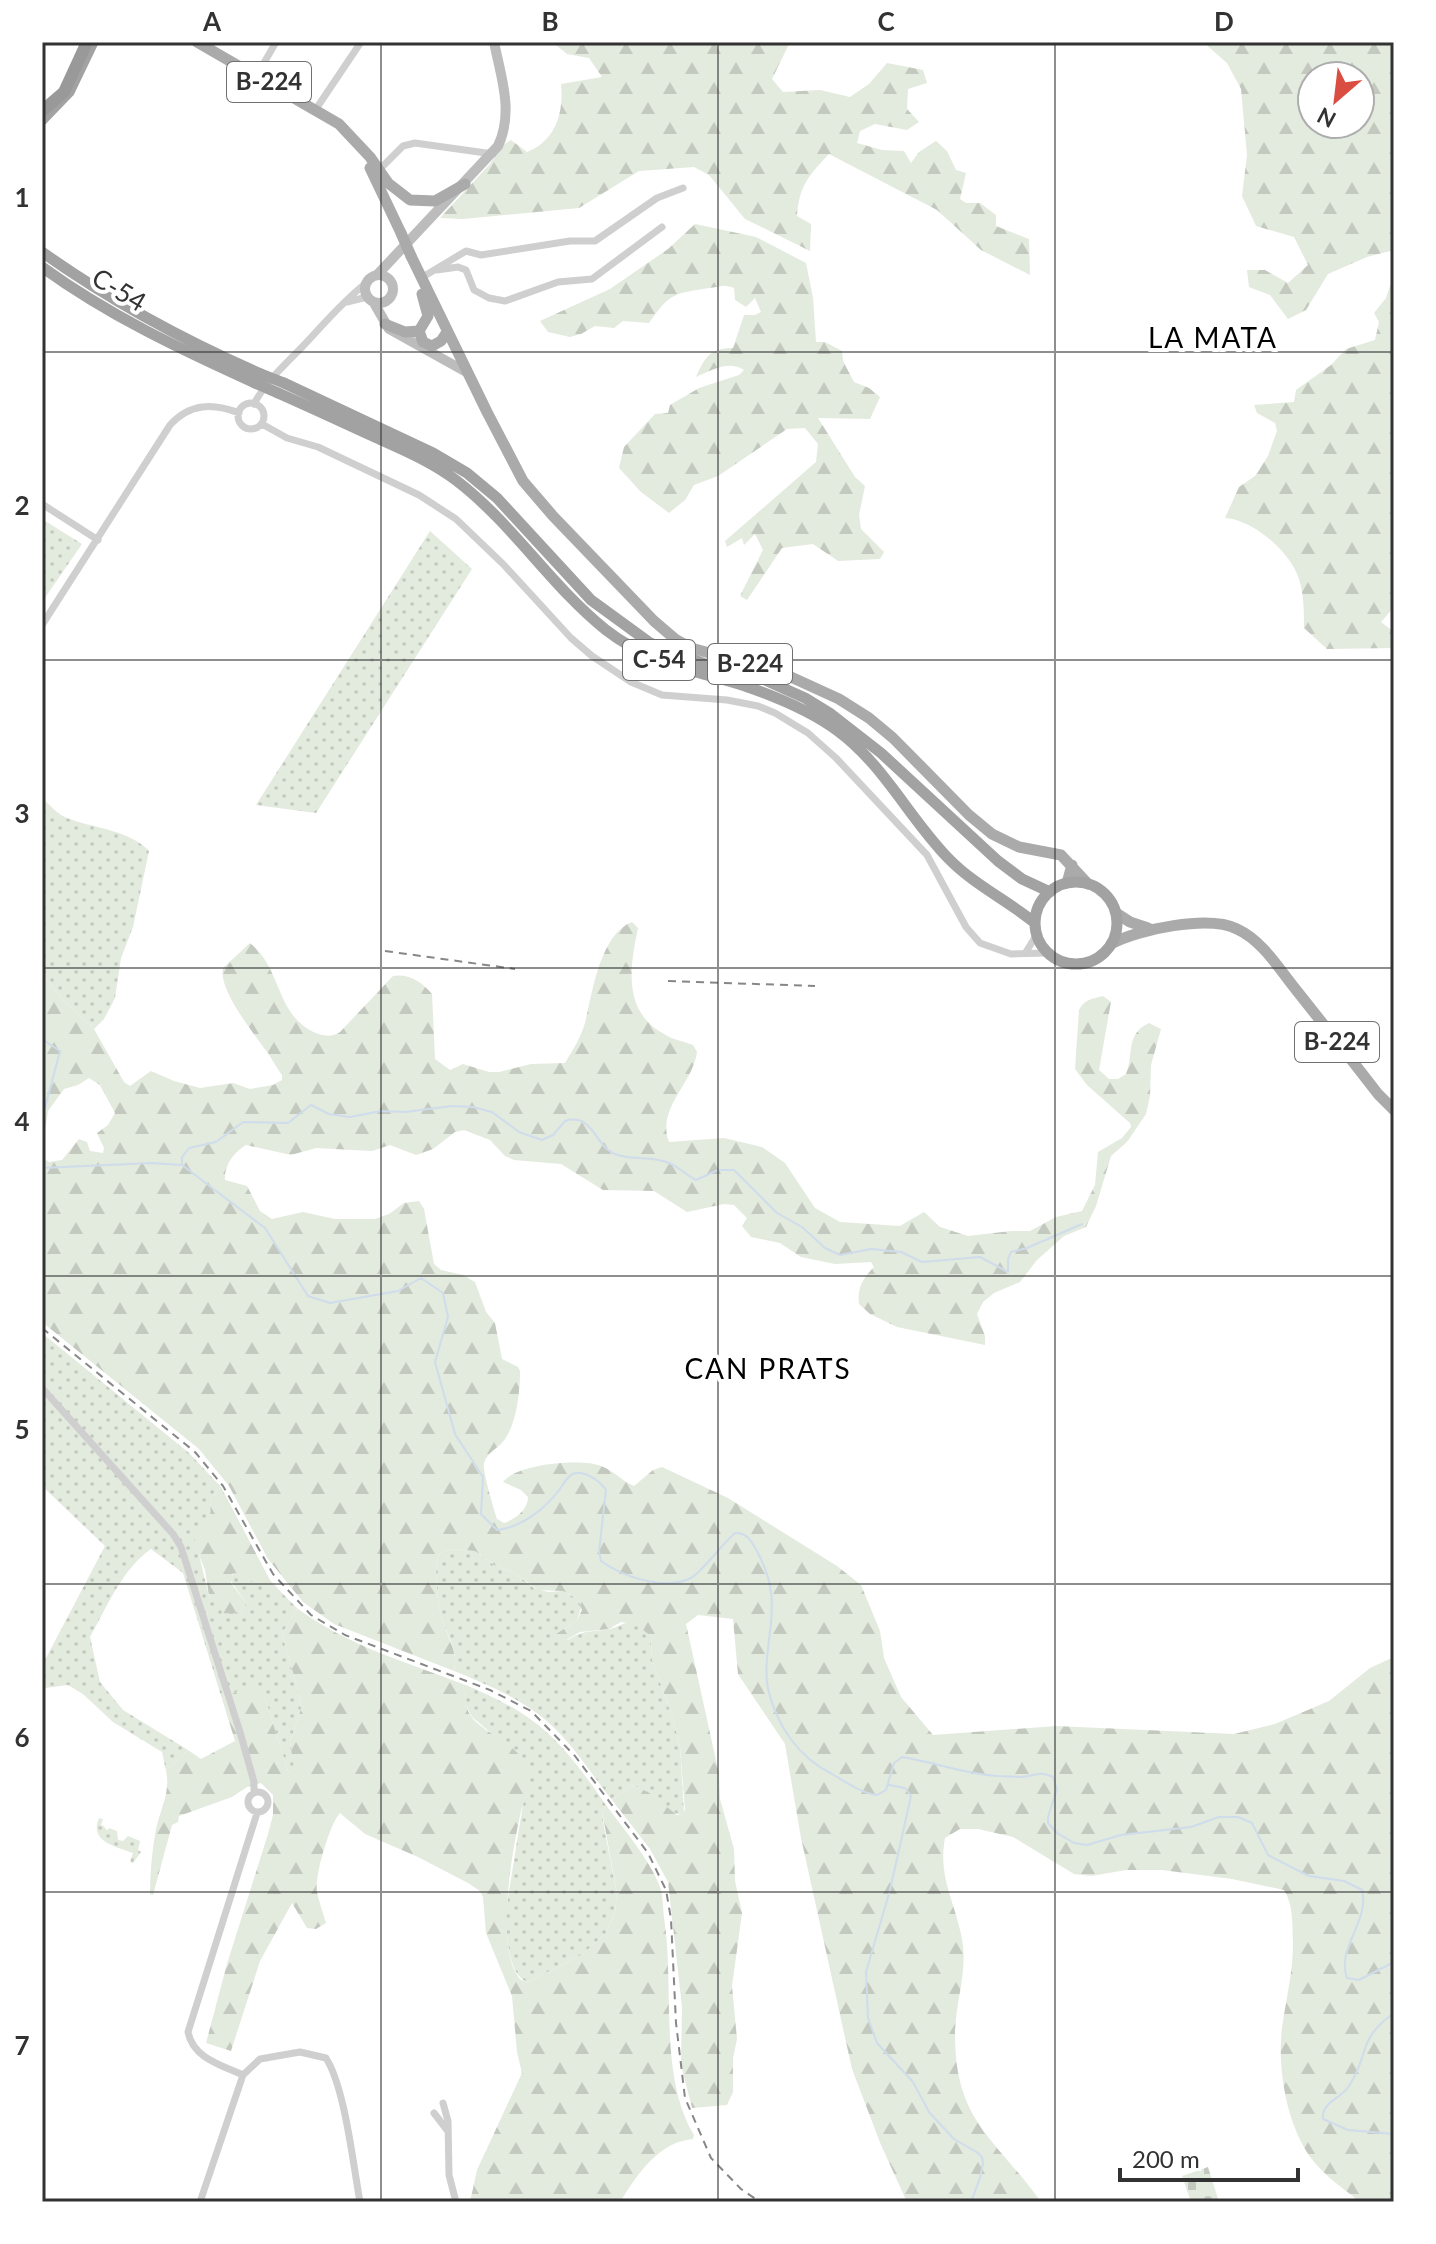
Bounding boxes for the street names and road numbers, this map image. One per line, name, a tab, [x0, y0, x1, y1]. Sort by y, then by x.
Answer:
road number: B-224	[227, 62, 311, 102]
street label: C-54	[87, 261, 152, 318]
road number: C-54	[623, 640, 695, 680]
road number: B-224	[708, 644, 792, 684]
road number: B-224	[1295, 1022, 1379, 1062]

